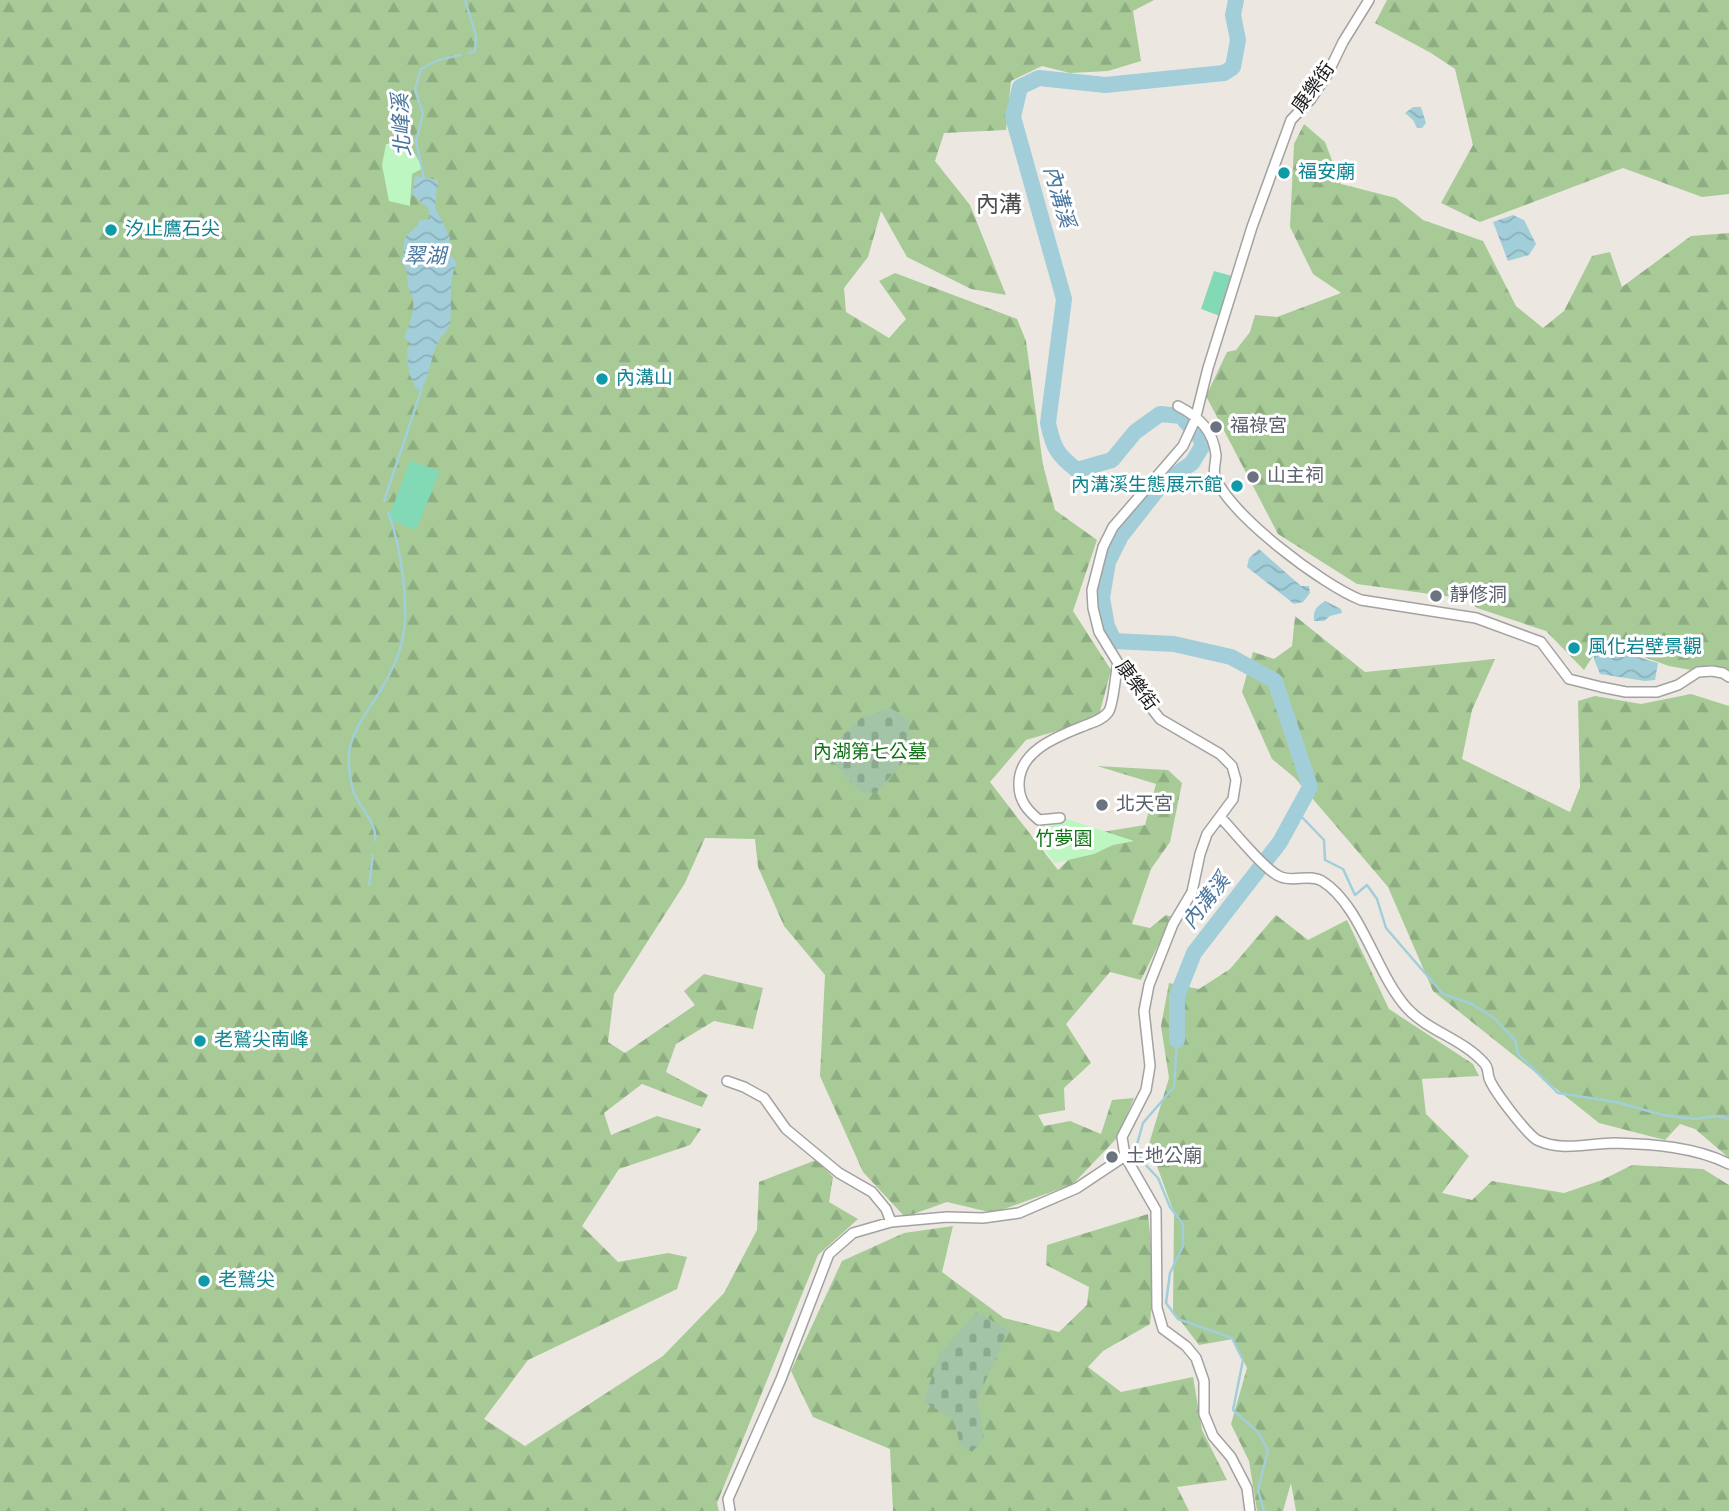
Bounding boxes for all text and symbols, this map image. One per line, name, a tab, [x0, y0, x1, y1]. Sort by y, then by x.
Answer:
street label: 康樂街	[1288, 58, 1340, 118]
water label: 北峰溪	[388, 90, 418, 157]
place label: 福安廟	[1298, 161, 1355, 185]
water label: 內溝溪	[1036, 163, 1080, 234]
marker: 福安廟	[1276, 165, 1292, 181]
district label: 內溝	[976, 192, 1022, 221]
place label: 汐止鷹石尖	[125, 218, 220, 242]
marker: 汐止鷹石尖	[103, 222, 119, 238]
water label: 翠湖	[404, 244, 449, 271]
place label: 內溝山	[616, 367, 673, 391]
marker: 內溝山	[594, 371, 610, 387]
place label: 福祿宮	[1230, 415, 1287, 439]
marker: 福祿宮	[1208, 419, 1224, 435]
place label: 山主祠	[1267, 465, 1324, 489]
marker: 山主祠	[1245, 469, 1261, 485]
place label: 內溝溪生態展示館	[1071, 474, 1223, 498]
marker: 內溝溪生態展示館	[1229, 478, 1245, 494]
place label: 靜修洞	[1450, 584, 1507, 608]
marker: 靜修洞	[1428, 588, 1444, 604]
place label: 風化岩壁景觀	[1588, 636, 1702, 660]
marker: 風化岩壁景觀	[1566, 640, 1582, 656]
street label: 康樂街	[1110, 656, 1162, 716]
park label: 內湖第七公墓	[813, 741, 927, 765]
place label: 北天宮	[1116, 793, 1173, 817]
marker: 北天宮	[1094, 797, 1110, 813]
park label: 竹夢園	[1035, 828, 1093, 852]
water label: 內溝溪	[1177, 867, 1239, 935]
place label: 老鷲尖南峰	[214, 1029, 309, 1053]
marker: 老鷲尖南峰	[192, 1033, 208, 1049]
place label: 土地公廟	[1126, 1145, 1202, 1169]
marker: 土地公廟	[1104, 1149, 1120, 1165]
place label: 老鷲尖	[218, 1269, 275, 1293]
marker: 老鷲尖	[196, 1273, 212, 1289]

